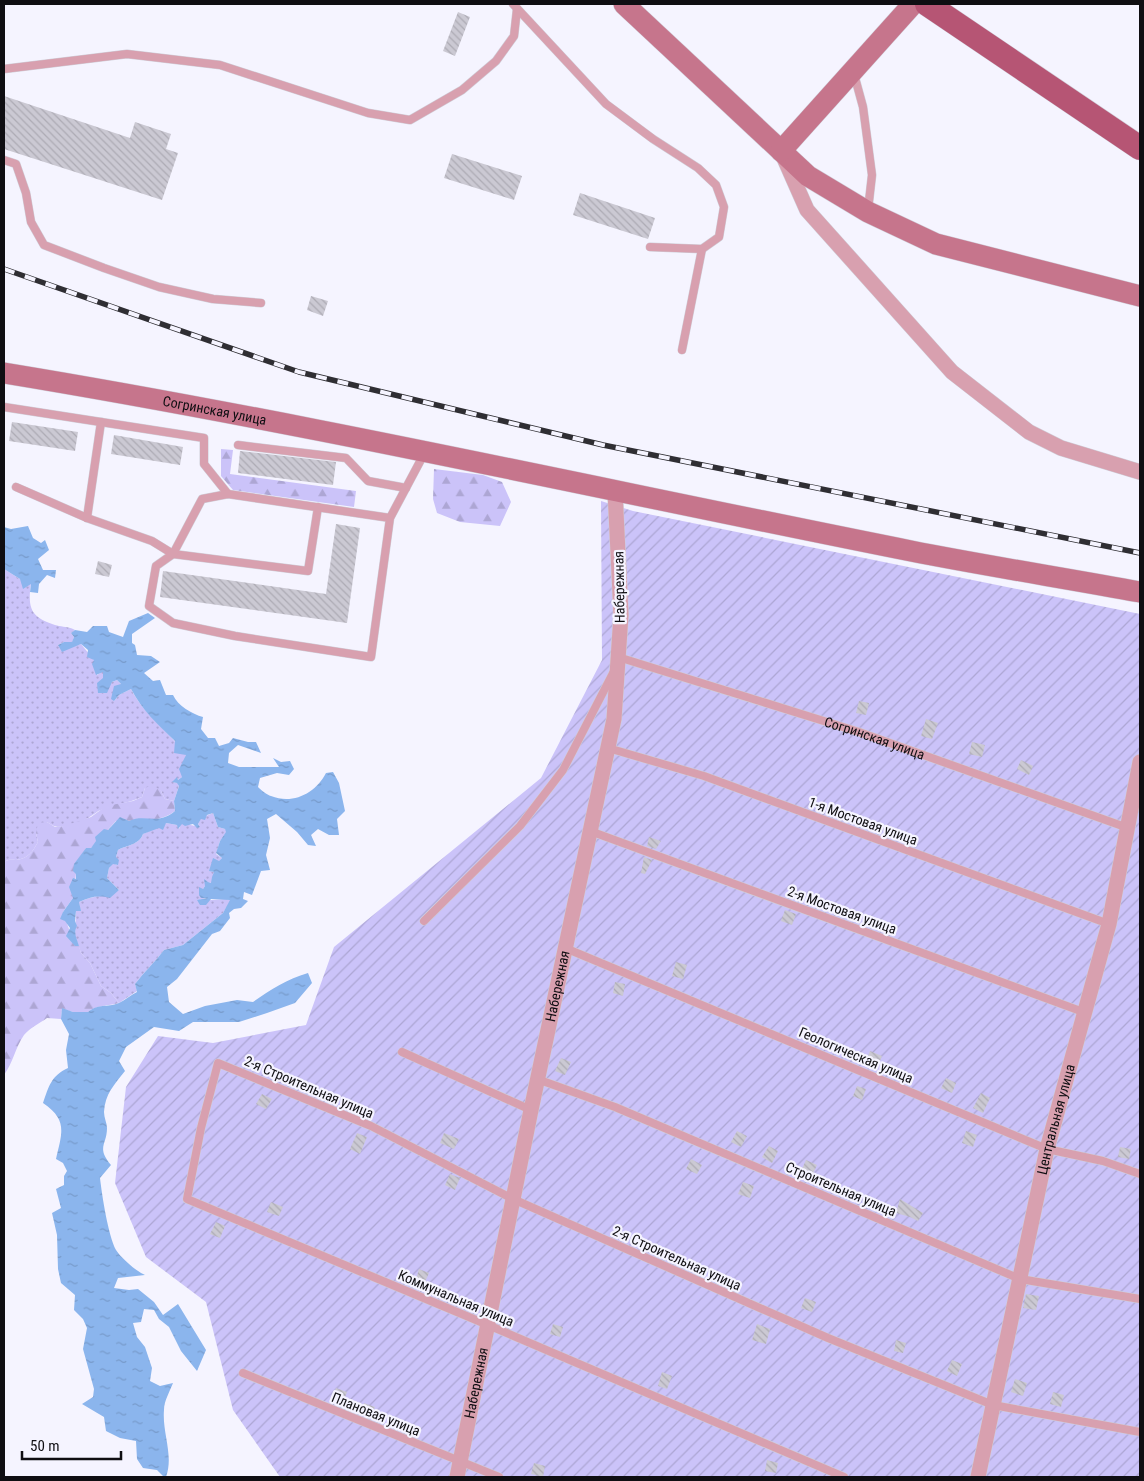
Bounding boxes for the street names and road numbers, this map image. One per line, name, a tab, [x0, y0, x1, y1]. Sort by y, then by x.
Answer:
street label: Согринская улица	[162, 393, 268, 428]
street label: Набережная	[610, 551, 628, 623]
street label: Согринская улица	[822, 714, 927, 763]
street label: 1-я Мостовая улица	[806, 794, 920, 848]
street label: 2-я Мостовая улица	[785, 883, 899, 937]
street label: Набережная	[542, 949, 573, 1023]
street label: Геологическая улица	[796, 1024, 916, 1086]
street label: 2-я Строительная улица	[242, 1053, 376, 1121]
street label: Центральная улица	[1034, 1062, 1078, 1176]
street label: Строительная улица	[783, 1158, 899, 1220]
street label: 2-я Строительная улица	[610, 1222, 744, 1294]
street label: Коммунальная улица	[396, 1266, 516, 1330]
street label: Набережная	[461, 1346, 491, 1420]
street label: Плановая улица	[329, 1389, 423, 1439]

